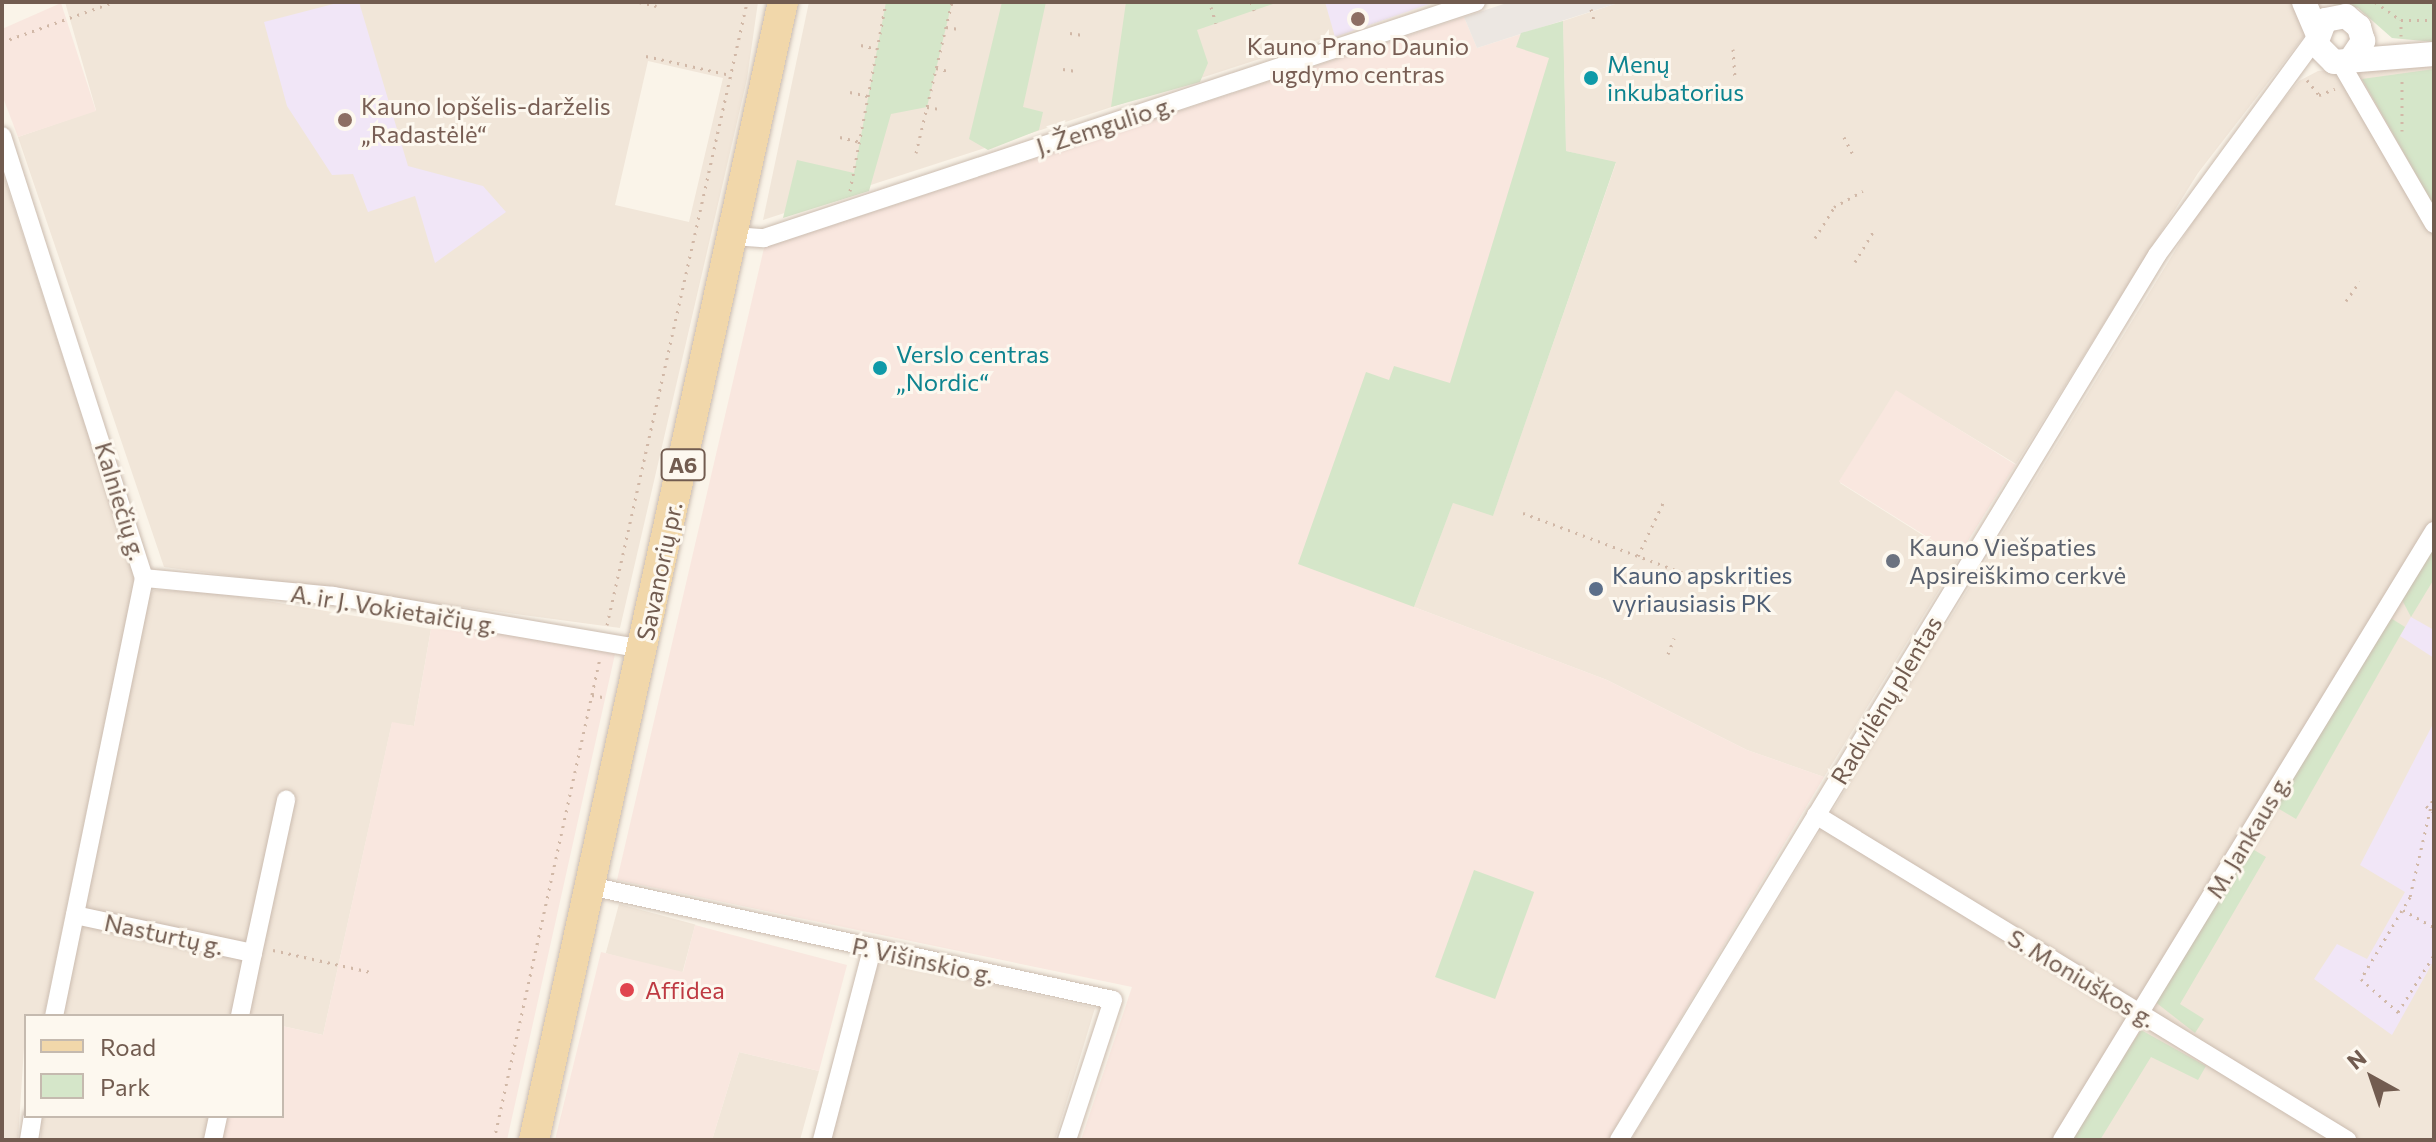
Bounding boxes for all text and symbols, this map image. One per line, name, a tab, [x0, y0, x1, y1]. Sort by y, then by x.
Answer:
marker: Kauno Prano Daunio ugdymo centras	[1349, 10, 1367, 28]
place label: Kauno Prano Daunio ugdymo centras	[1247, 32, 1469, 88]
place label: Menų inkubatorius	[1607, 50, 1744, 106]
marker: Menų inkubatorius	[1582, 69, 1600, 87]
street label: J. Žemgulio g.	[1032, 89, 1178, 161]
place label: Kauno lopšelis-darželis „Radastėlė“	[361, 92, 611, 148]
marker: Kauno lopšelis-darželis „Radastėlė“	[336, 111, 354, 129]
place label: Verslo centras „Nordic“	[896, 340, 1050, 396]
marker: Verslo centras „Nordic“	[871, 359, 889, 377]
street label: Kalniečių g.	[89, 438, 153, 564]
road number: A6	[659, 447, 707, 483]
street label: Savanorių pr.	[630, 499, 688, 643]
place label: Kauno Viešpaties Apsireiškimo cerkvė	[1909, 533, 2126, 589]
marker: Kauno Viešpaties Apsireiškimo cerkvė	[1884, 552, 1902, 570]
place label: Kauno apskrities vyriausiasis PK	[1612, 561, 1793, 617]
street label: A. ir J. Vokietaičių g.	[289, 578, 499, 640]
marker: Kauno apskrities vyriausiasis PK	[1587, 580, 1605, 598]
street label: Radvilėnų plentas	[1824, 611, 1948, 789]
street label: M. Jankaus g.	[2200, 769, 2296, 903]
street label: Nasturtų g.	[102, 907, 226, 961]
street label: S. Moniuškos g.	[2003, 923, 2161, 1033]
street label: P. Višinskio g.	[850, 931, 996, 989]
place label: Affidea	[645, 976, 725, 1004]
marker: Affidea	[616, 979, 638, 1001]
legend	[24, 1014, 284, 1118]
text: Road	[100, 1032, 156, 1061]
north arrow	[2332, 1038, 2412, 1118]
text: N	[2341, 1044, 2371, 1075]
text: Park	[100, 1072, 150, 1101]

